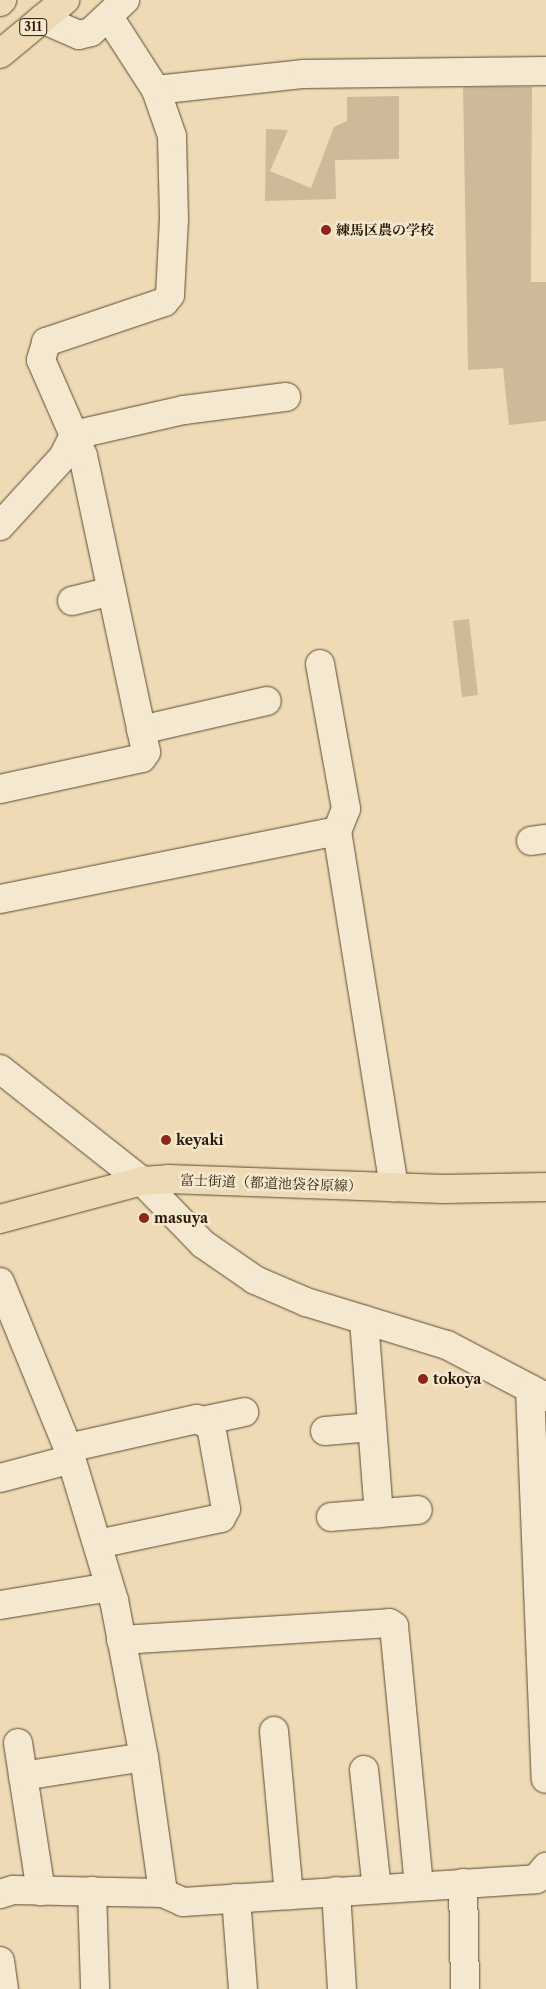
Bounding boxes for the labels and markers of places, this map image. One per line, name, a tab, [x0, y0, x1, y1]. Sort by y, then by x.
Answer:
place label: 練馬区農の学校	[336, 222, 434, 238]
marker: 練馬区農の学校	[320, 224, 332, 236]
place label: keyaki	[176, 1132, 224, 1148]
marker: keyaki	[160, 1134, 172, 1146]
place label: masuya	[154, 1210, 208, 1226]
marker: masuya	[138, 1212, 150, 1224]
place label: tokoya	[433, 1371, 481, 1387]
marker: tokoya	[417, 1373, 429, 1385]

